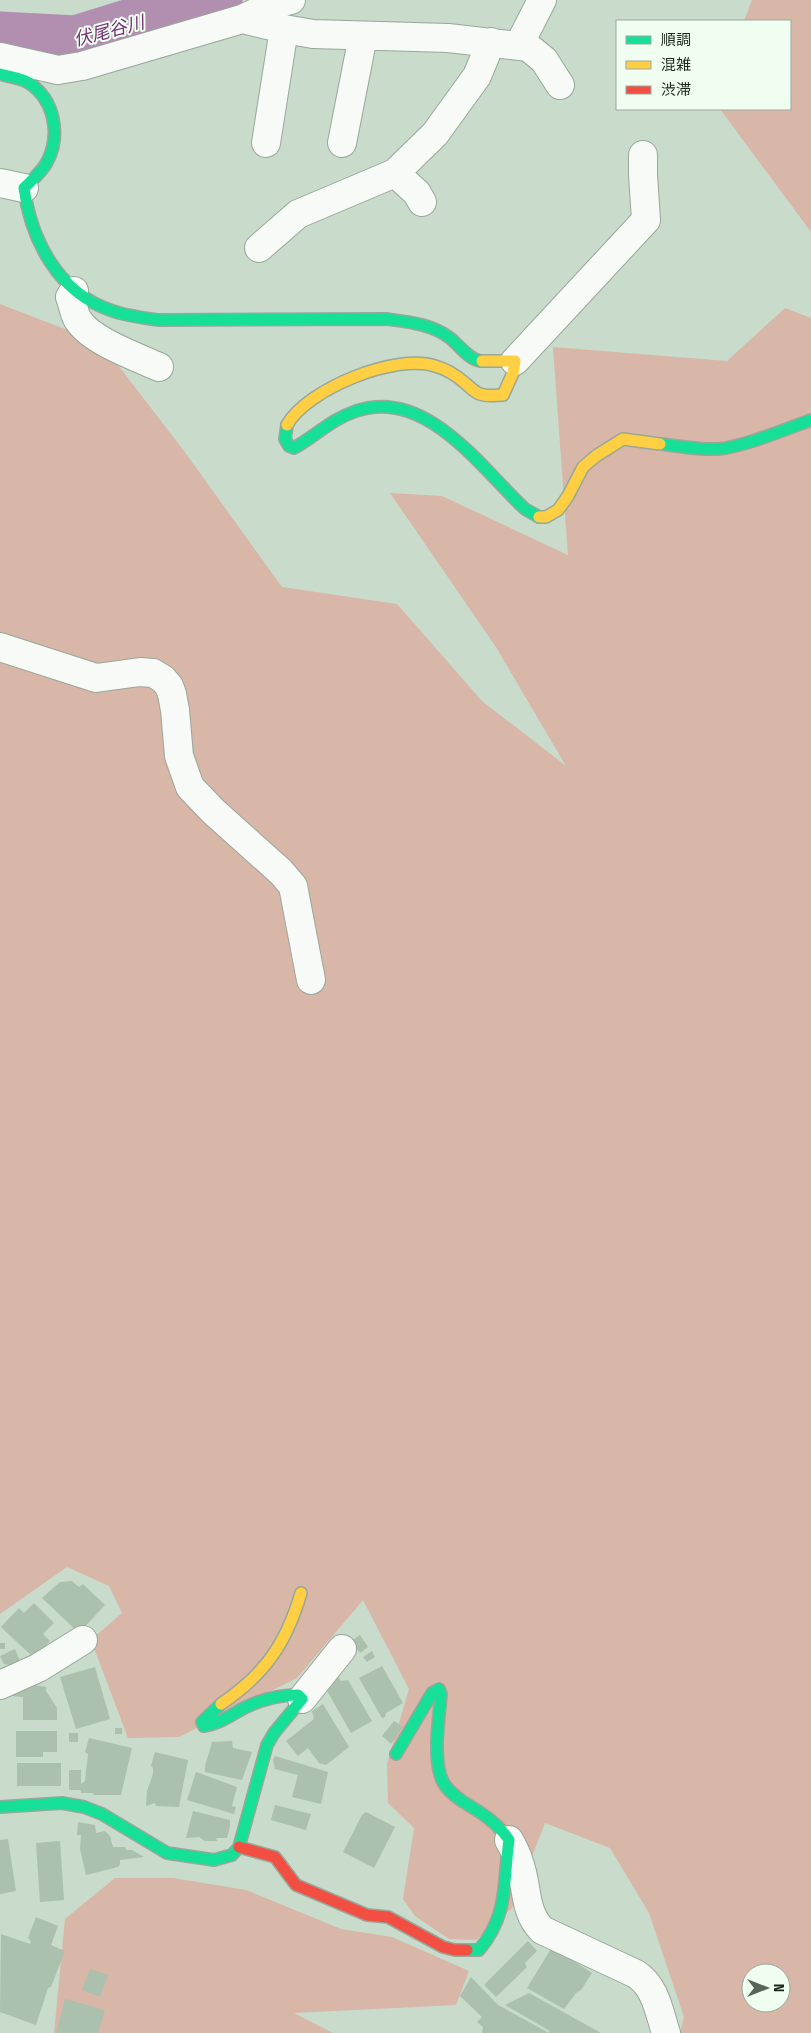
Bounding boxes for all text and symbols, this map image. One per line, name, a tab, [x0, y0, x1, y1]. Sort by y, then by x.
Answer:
water label: 伏尾谷川	[71, 11, 149, 51]
legend	[616, 20, 791, 110]
text: 順調	[661, 31, 691, 49]
text: 混雑	[661, 56, 691, 74]
text: 渋滞	[661, 81, 691, 99]
north arrow	[741, 1963, 791, 2013]
text: N	[770, 1984, 787, 1992]

